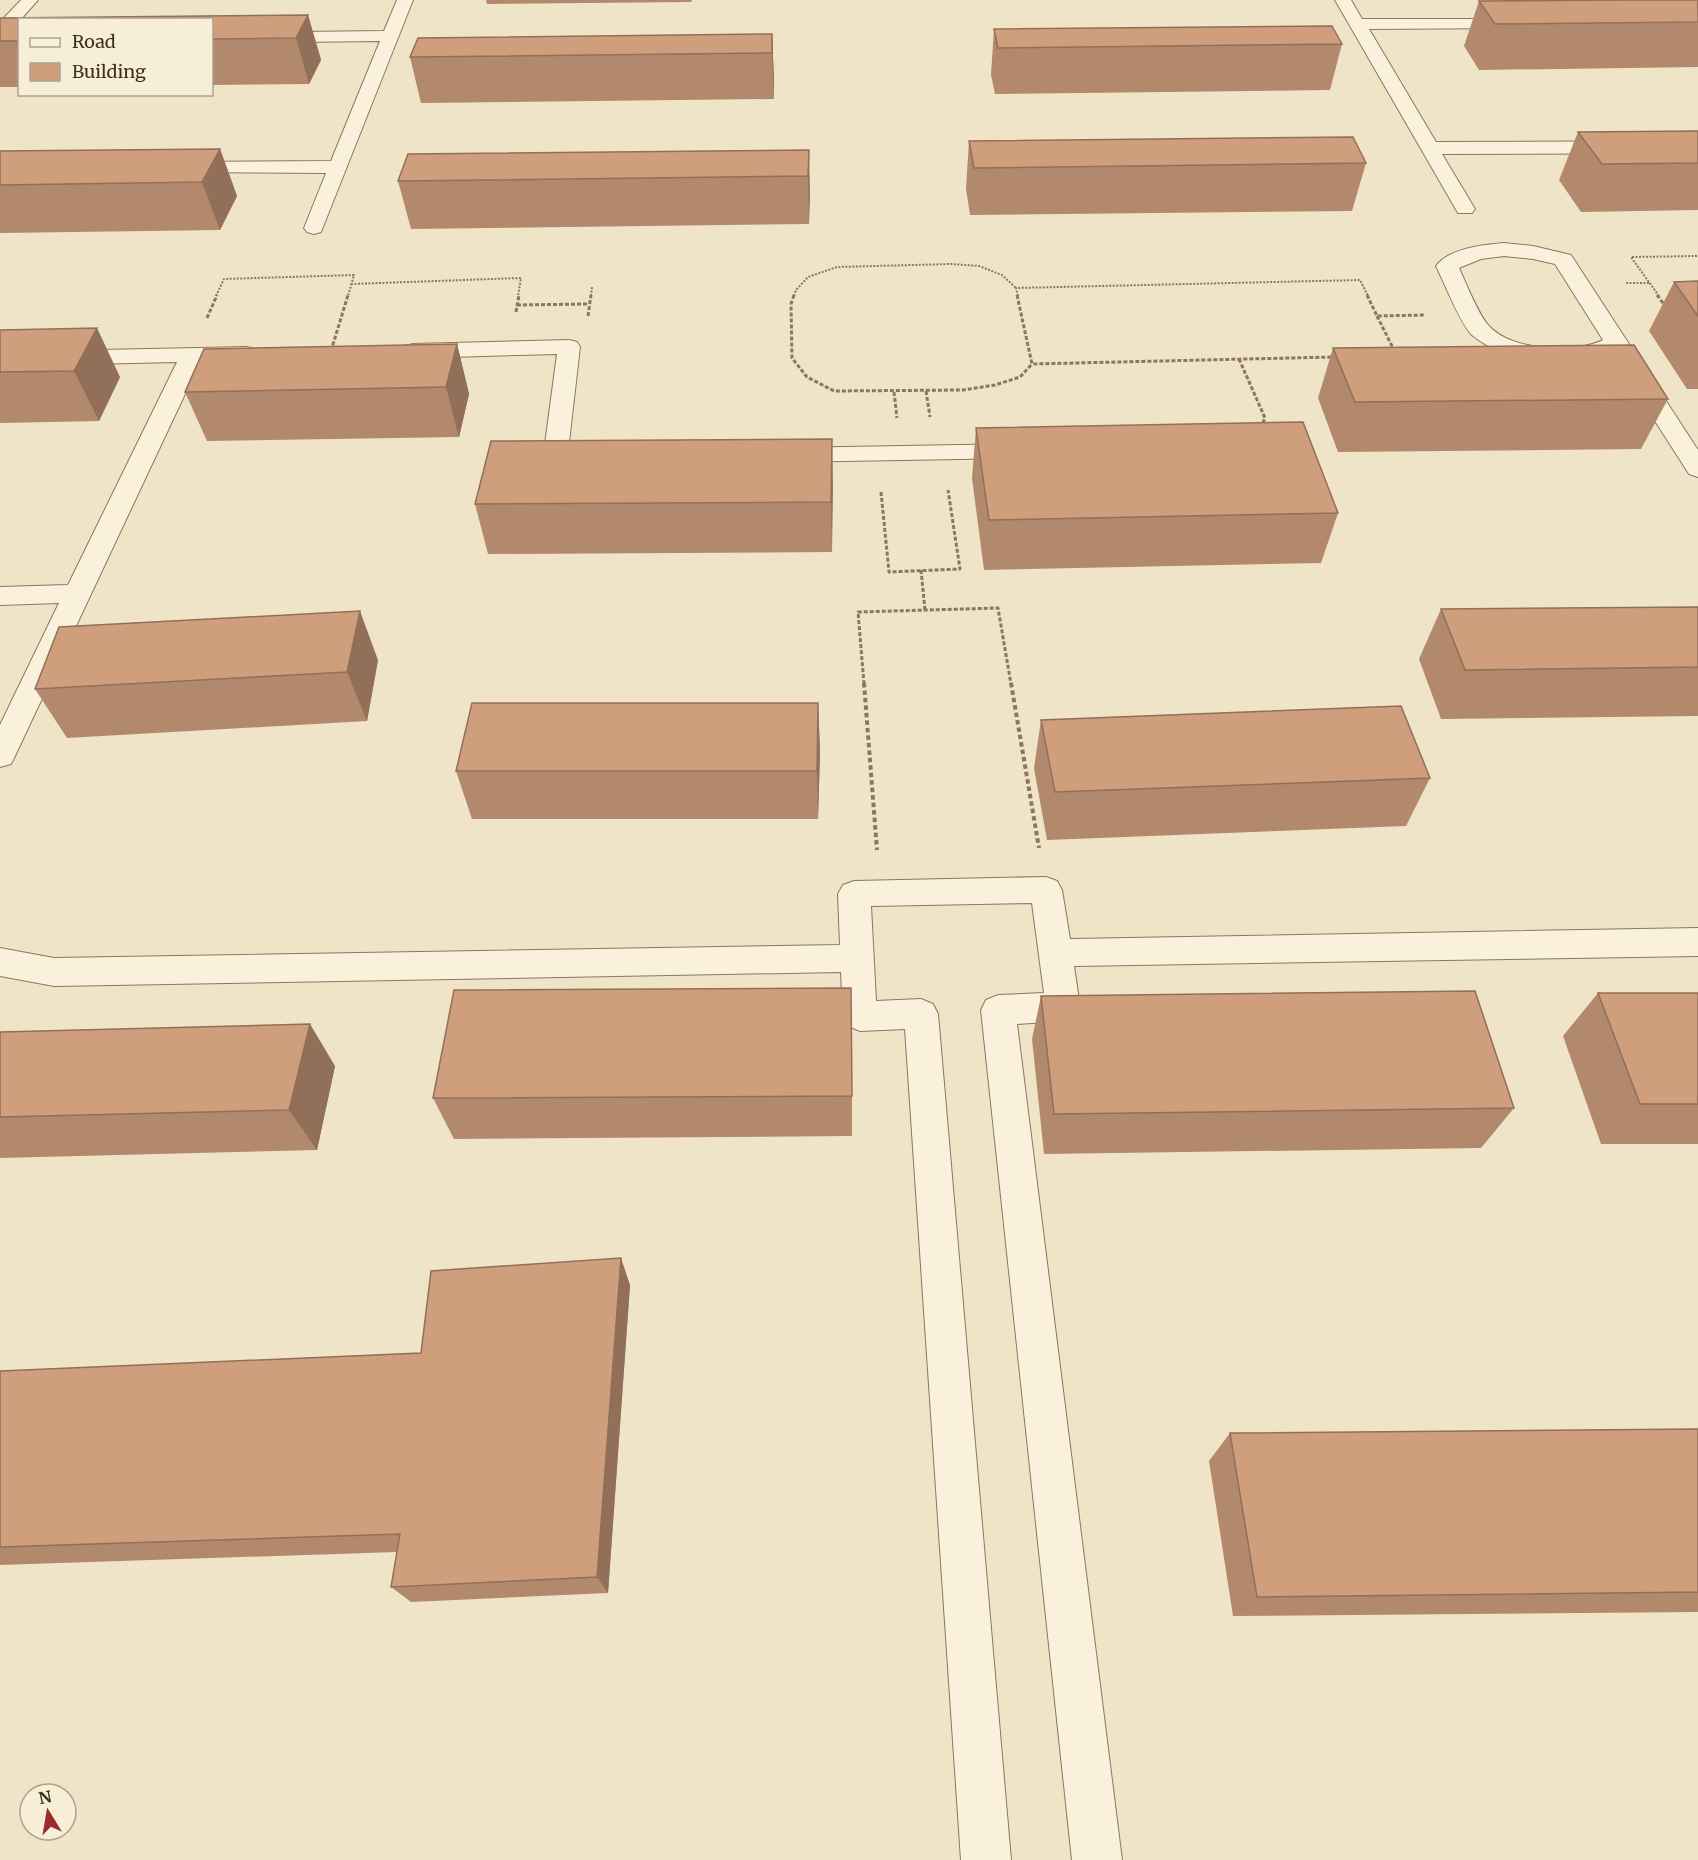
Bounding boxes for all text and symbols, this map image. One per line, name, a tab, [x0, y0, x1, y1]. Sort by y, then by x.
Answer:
legend	[18, 18, 213, 96]
text: Road	[72, 30, 116, 53]
text: Building	[72, 60, 146, 83]
north arrow	[18, 1782, 78, 1842]
text: N	[37, 1786, 54, 1808]

